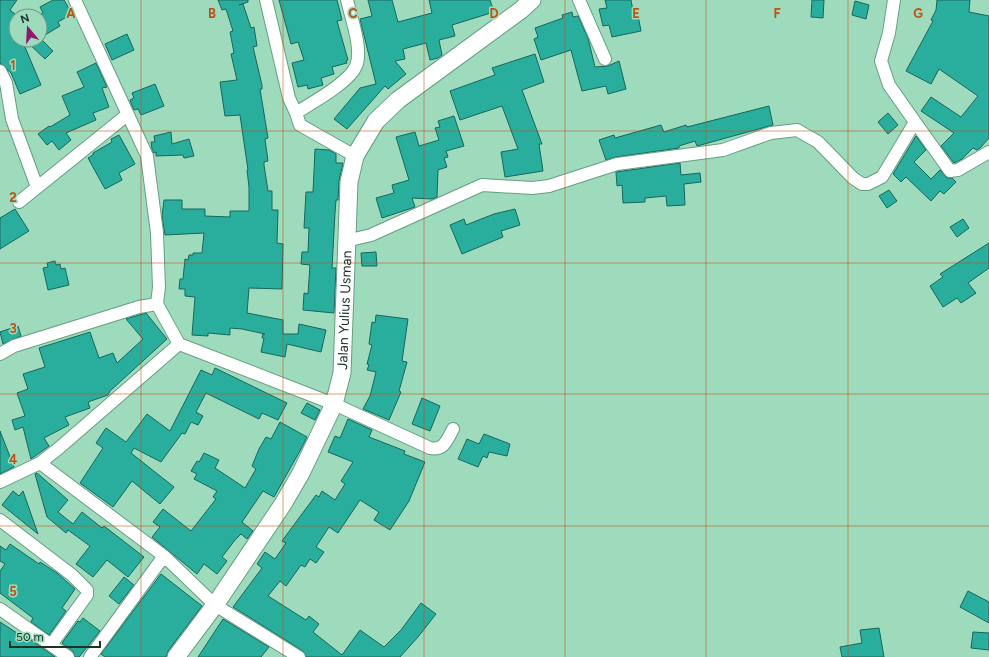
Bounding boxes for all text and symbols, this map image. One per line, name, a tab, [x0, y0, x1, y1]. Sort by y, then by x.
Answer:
text: A	[66, 6, 76, 21]
text: B	[208, 6, 216, 21]
text: C	[348, 6, 358, 21]
text: D	[489, 6, 499, 21]
text: E	[632, 6, 640, 21]
text: F	[773, 6, 781, 21]
text: G	[913, 6, 923, 21]
north arrow	[8, 8, 48, 48]
text: N	[19, 11, 31, 26]
text: 1	[10, 58, 16, 73]
text: 2	[9, 190, 17, 205]
street label: Jalan Yulius Usman	[334, 250, 355, 370]
text: 3	[9, 321, 17, 336]
text: 4	[9, 452, 17, 467]
text: 5	[9, 584, 17, 599]
scale bar	[10, 623, 100, 649]
text: 50 m	[16, 630, 44, 644]

